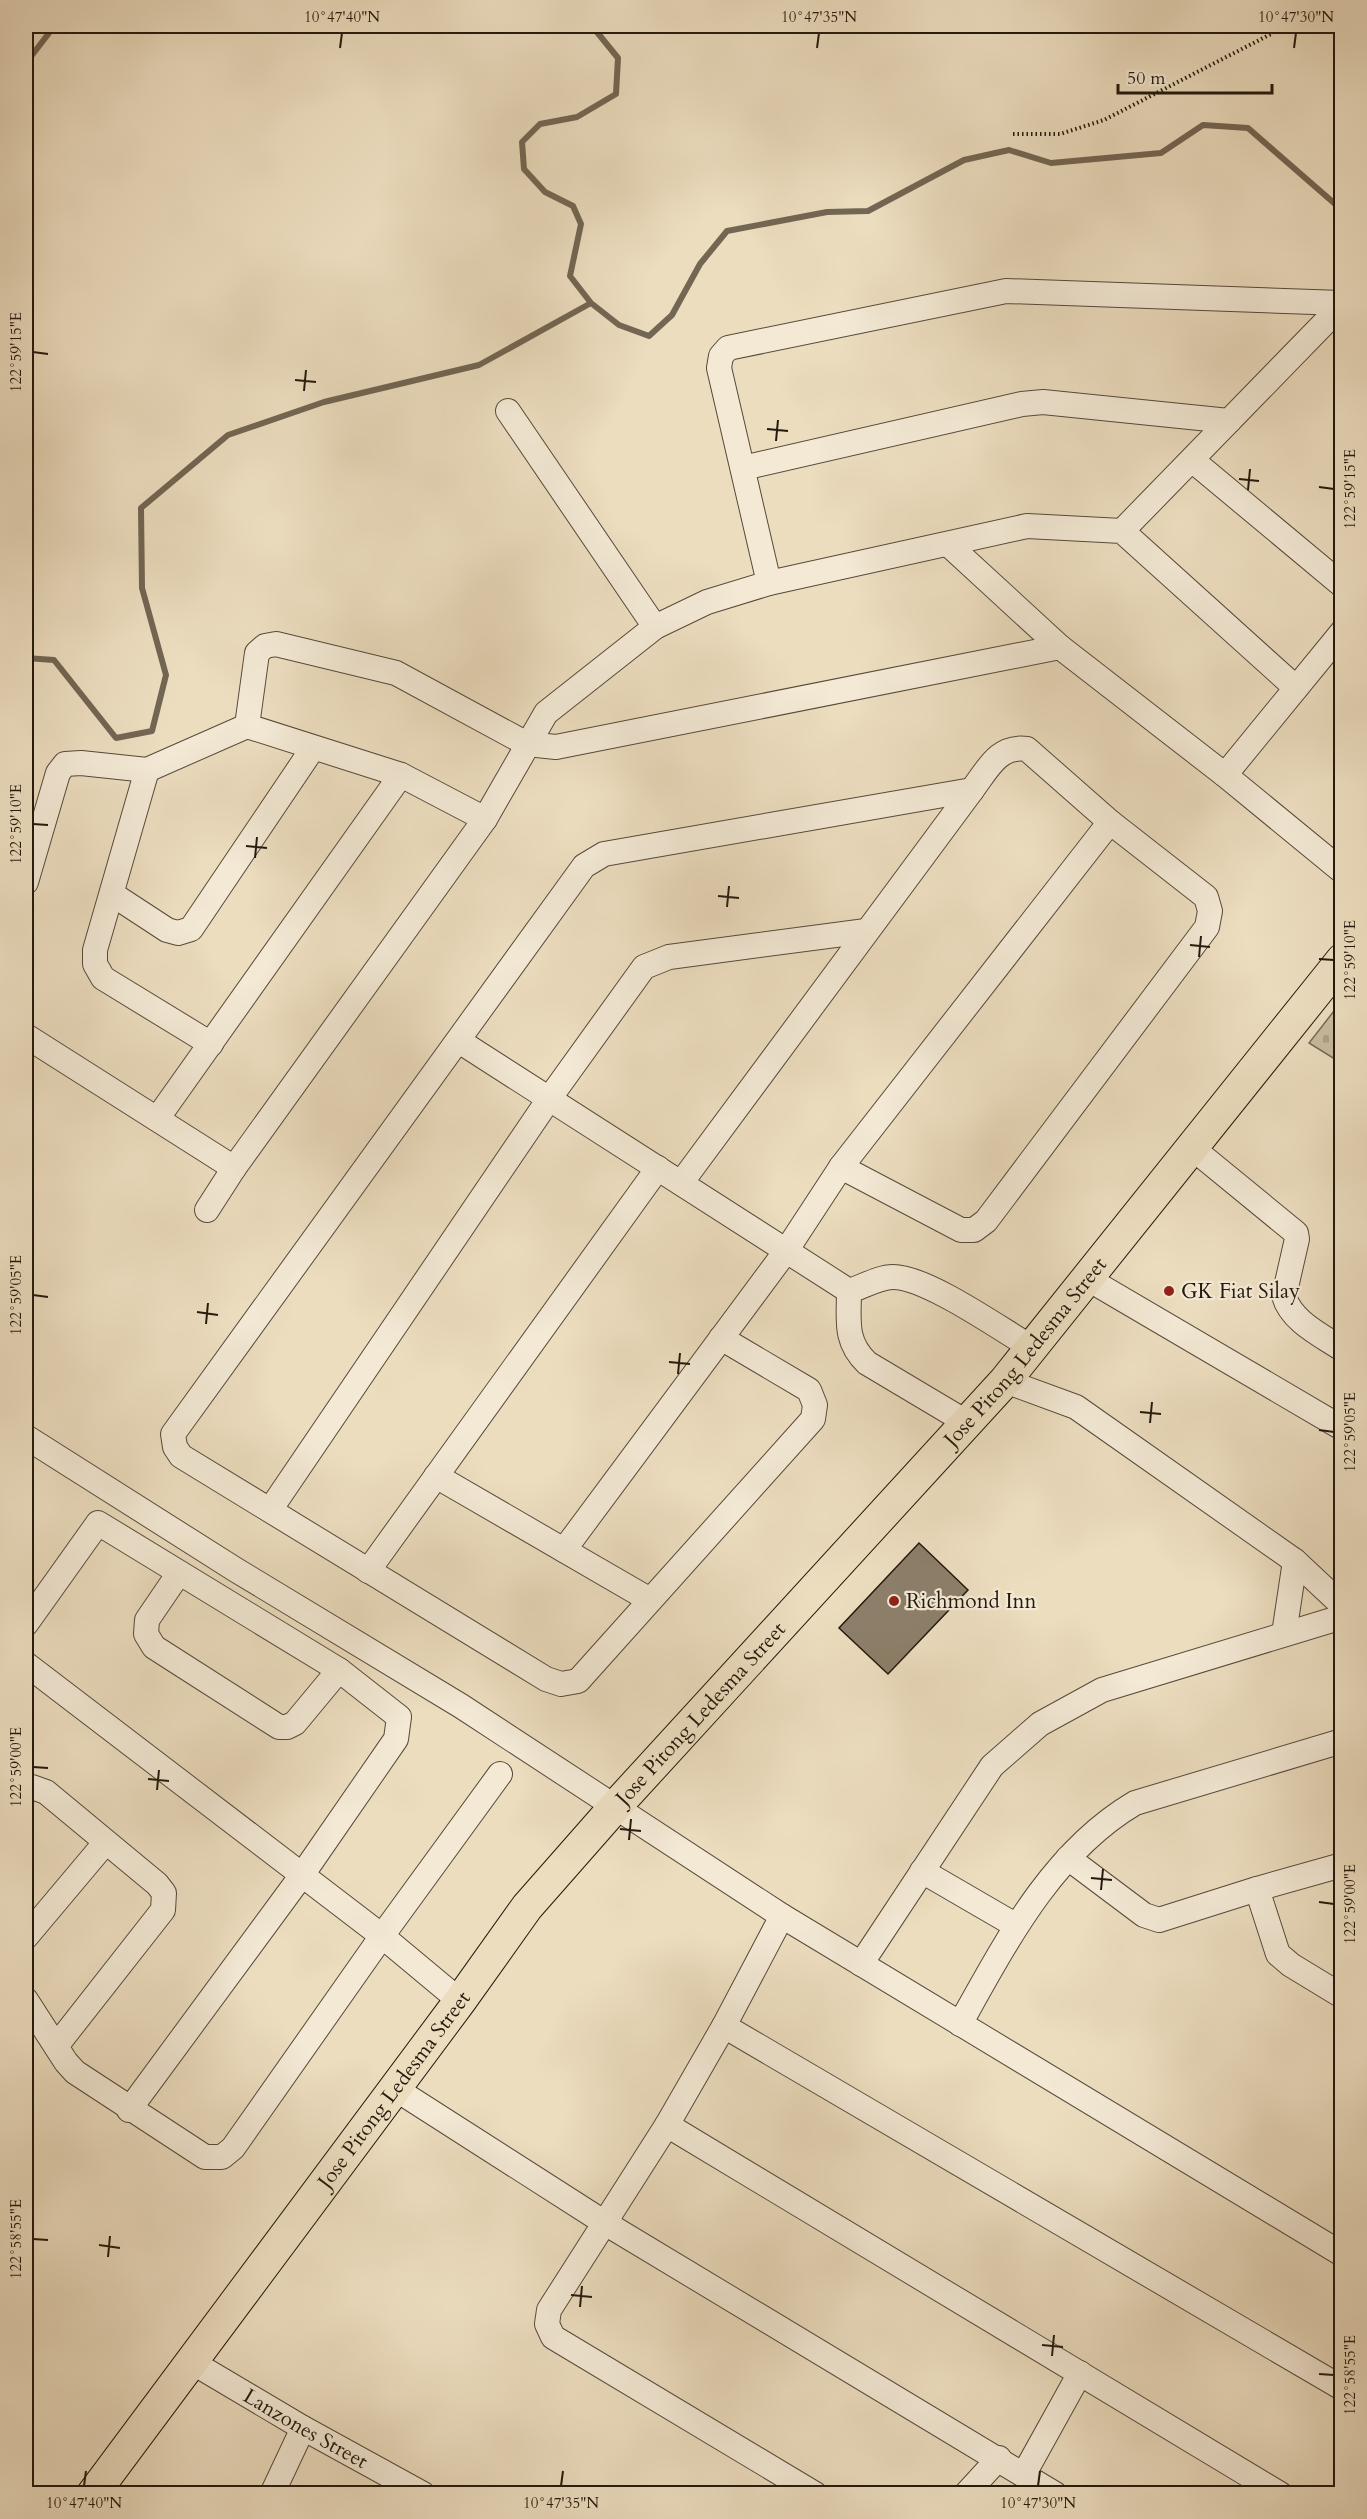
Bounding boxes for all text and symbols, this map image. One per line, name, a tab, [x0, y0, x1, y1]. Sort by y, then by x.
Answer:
text: 10°47'40"N	[304, 7, 380, 27]
text: 10°47'35"N	[781, 7, 857, 27]
text: 10°47'30"N	[1258, 7, 1334, 27]
scale bar	[1118, 57, 1272, 95]
text: 50 m	[1127, 66, 1166, 91]
text: 122°59'15"E	[6, 312, 26, 392]
text: 122°59'15"E	[1340, 449, 1360, 529]
text: 122°59'10"E	[6, 784, 26, 864]
text: 122°59'10"E	[1340, 920, 1360, 1000]
street label: Jose Pitong Ledesma Street	[935, 1251, 1113, 1455]
text: 122°59'05"E	[6, 1255, 26, 1335]
place label: GK Fiat Silay	[1181, 1277, 1300, 1306]
marker: GK Fiat Silay	[1162, 1284, 1176, 1298]
text: 122°59'05"E	[1340, 1392, 1360, 1472]
place label: Richmond Inn	[906, 1587, 1037, 1616]
marker: Richmond Inn	[887, 1594, 901, 1608]
street label: Jose Pitong Ledesma Street	[607, 1615, 792, 1814]
text: 122°59'00"E	[6, 1727, 26, 1807]
text: 122°59'00"E	[1340, 1864, 1360, 1944]
street label: Jose Pitong Ledesma Street	[309, 1985, 477, 2197]
text: 122°58'55"E	[6, 2199, 26, 2279]
text: 122°58'55"E	[1340, 2335, 1360, 2415]
street label: Lanzones Street	[238, 2381, 374, 2476]
text: 10°47'40"N	[46, 2493, 122, 2513]
text: 10°47'35"N	[523, 2493, 599, 2513]
text: 10°47'30"N	[1000, 2493, 1076, 2513]

